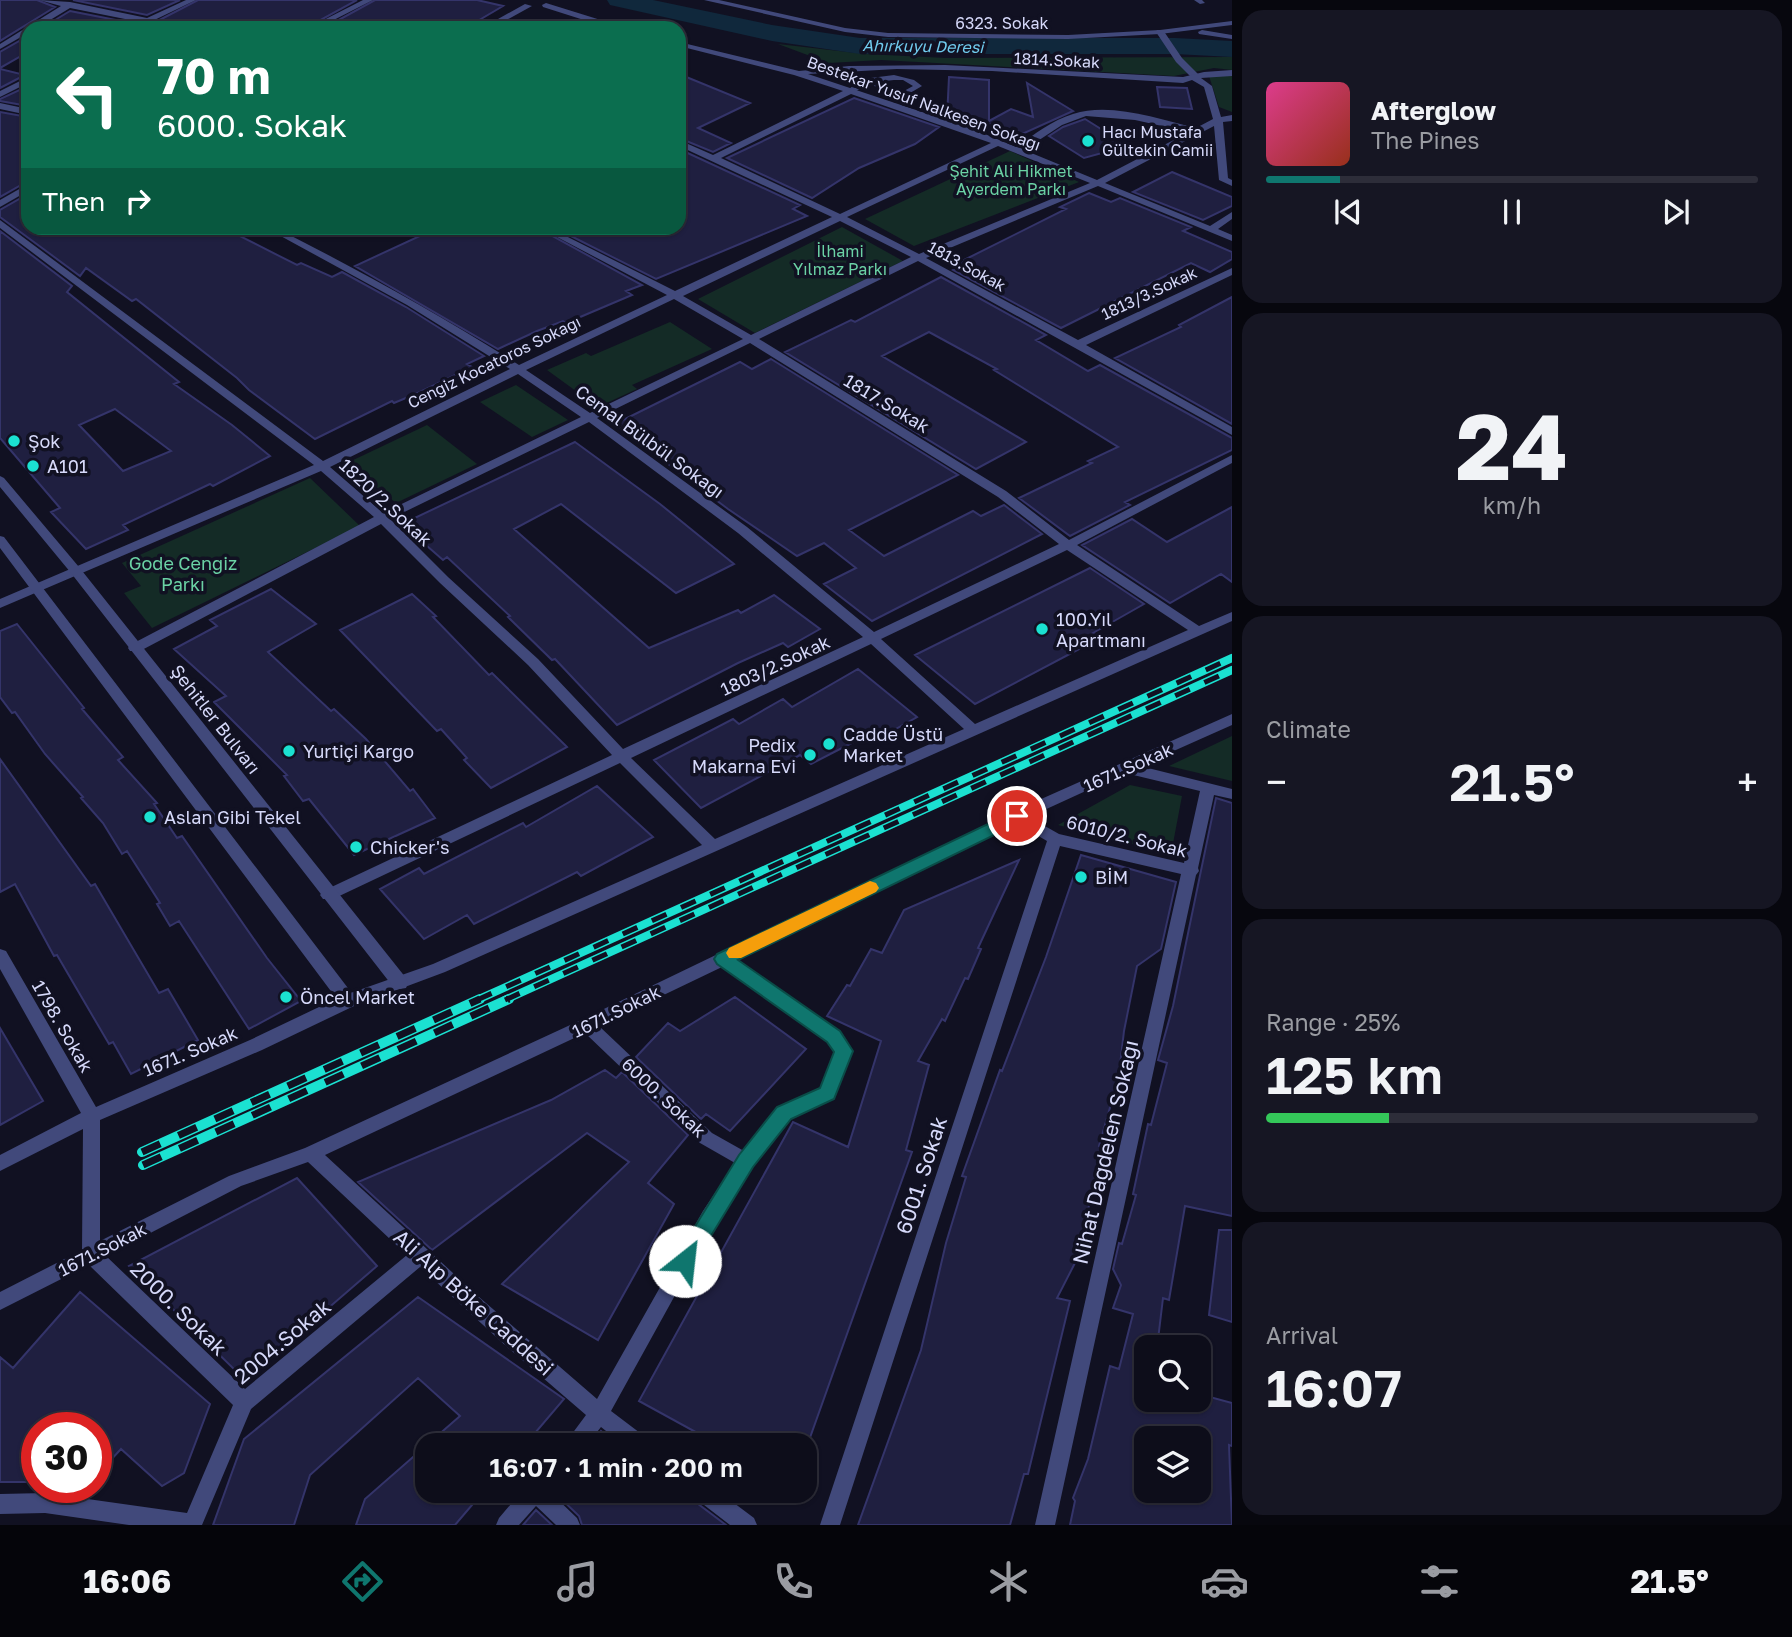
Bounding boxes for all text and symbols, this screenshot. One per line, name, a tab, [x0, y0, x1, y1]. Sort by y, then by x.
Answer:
street label: 6323. Sokak	[955, 13, 1049, 33]
water label: Ahırkuyu Deresi	[862, 35, 985, 57]
text: 70 m	[157, 46, 271, 105]
street label: 1814.Sokak	[1013, 48, 1101, 72]
icon: left	[42, 49, 133, 140]
street label: Bestekar Yusuf Nalkesen Sokağı	[804, 51, 1044, 155]
text: Afterglow	[1371, 95, 1496, 126]
text: 6000. Sokak	[157, 106, 347, 144]
place label: Hacı Mustafa Gültekin Camii	[1102, 122, 1213, 160]
text: The Pines	[1371, 126, 1479, 154]
marker: Hacı Mustafa Gültekin Camii	[1080, 133, 1096, 149]
park label: Şehit Ali Hikmet Ayerdem Parkı	[949, 161, 1073, 199]
icon: right	[119, 182, 157, 220]
text: Then	[42, 186, 105, 217]
icon: previous	[1329, 193, 1367, 231]
icon: pause	[1493, 193, 1531, 231]
icon: next	[1657, 193, 1695, 231]
street label: 1813.Sokak	[925, 236, 1009, 296]
park label: İlhami Yılmaz Parkı	[793, 241, 887, 279]
street label: 1813/3.Sokak	[1098, 262, 1200, 324]
street label: Cengiz Kocatoros Sokağı	[404, 311, 584, 413]
street label: 1817.Sokak	[840, 369, 934, 437]
street label: Cemal Bülbül Sokağı	[571, 380, 729, 502]
text: 24	[1456, 391, 1568, 500]
place label: Şok	[28, 430, 61, 452]
marker: Şok	[6, 433, 22, 449]
street label: 1820/2.Sokak	[335, 454, 437, 550]
place label: A101	[47, 455, 88, 477]
marker: A101	[25, 458, 41, 474]
text: km/h	[1483, 491, 1541, 519]
park label: Gode Cengiz Parkı	[129, 552, 237, 595]
place label: 100.Yıl Apartmanı	[1056, 608, 1146, 651]
marker: 100.Yıl Apartmanı	[1034, 621, 1050, 637]
street label: 1803/2.Sokak	[717, 630, 833, 700]
street label: Şehitler Bulvarı	[167, 660, 265, 778]
text: Climate	[1266, 715, 1351, 743]
place label: Cadde Üstü Market	[843, 723, 943, 766]
place label: Pedix Makarna Evi	[692, 734, 796, 777]
marker: Cadde Üstü Market	[821, 736, 837, 752]
street label: 1671.Sokak	[1080, 737, 1176, 797]
place label: Yurtiçi Kargo	[303, 740, 414, 762]
marker: Yurtiçi Kargo	[281, 743, 297, 759]
marker: Pedix Makarna Evi	[802, 747, 818, 763]
text: 21.5°	[1450, 750, 1574, 812]
text: −	[1266, 759, 1287, 804]
text: +	[1737, 759, 1758, 804]
pin	[987, 786, 1047, 846]
icon: arrive	[998, 797, 1036, 835]
place label: Aslan Gibi Tekel	[164, 806, 301, 828]
marker: Aslan Gibi Tekel	[142, 809, 158, 825]
street label: 6010/2. Sokak	[1064, 810, 1190, 862]
place label: Chicker's	[370, 836, 449, 858]
marker: Chicker's	[348, 839, 364, 855]
place label: BİM	[1095, 866, 1128, 888]
marker: BİM	[1073, 869, 1089, 885]
street label: 1798. Sokak	[28, 976, 98, 1076]
street label: 1671.Sokak	[568, 980, 664, 1042]
place label: Öncel Market	[300, 986, 415, 1008]
marker: Öncel Market	[278, 989, 294, 1005]
text: Range · 25%	[1266, 1008, 1400, 1036]
street label: 1671. Sokak	[139, 1021, 241, 1081]
street label: Nihat Dağdelen Sokağı	[1067, 1037, 1143, 1267]
text: 125 km	[1266, 1043, 1443, 1105]
street label: 6000. Sokak	[617, 1052, 711, 1142]
street label: 6001. Sokak	[890, 1113, 952, 1237]
street label: 1671.Sokak	[54, 1217, 150, 1281]
street label: Ali Alp Böke Caddesi	[389, 1223, 559, 1381]
position arrow	[648, 1224, 722, 1298]
street label: 2000. Sokak	[125, 1256, 233, 1361]
street label: 2004.Sokak	[228, 1293, 336, 1389]
text: Arrival	[1266, 1321, 1338, 1349]
map controls	[1134, 1335, 1211, 1503]
button: search	[1134, 1335, 1211, 1412]
text: 16:07	[1266, 1356, 1402, 1418]
speed limit sign: 30	[21, 1412, 112, 1503]
button: layers	[1134, 1426, 1211, 1503]
text: 16:07 · 1 min · 200 m	[489, 1452, 743, 1483]
icon: directions	[338, 1557, 387, 1606]
icon: music	[553, 1557, 602, 1606]
icon: phone	[769, 1557, 818, 1606]
icon: climate	[984, 1557, 1033, 1606]
icon: car	[1200, 1557, 1249, 1606]
icon: filters	[1415, 1557, 1464, 1606]
text: 16:06	[83, 1562, 171, 1600]
text: 21.5°	[1630, 1562, 1709, 1600]

